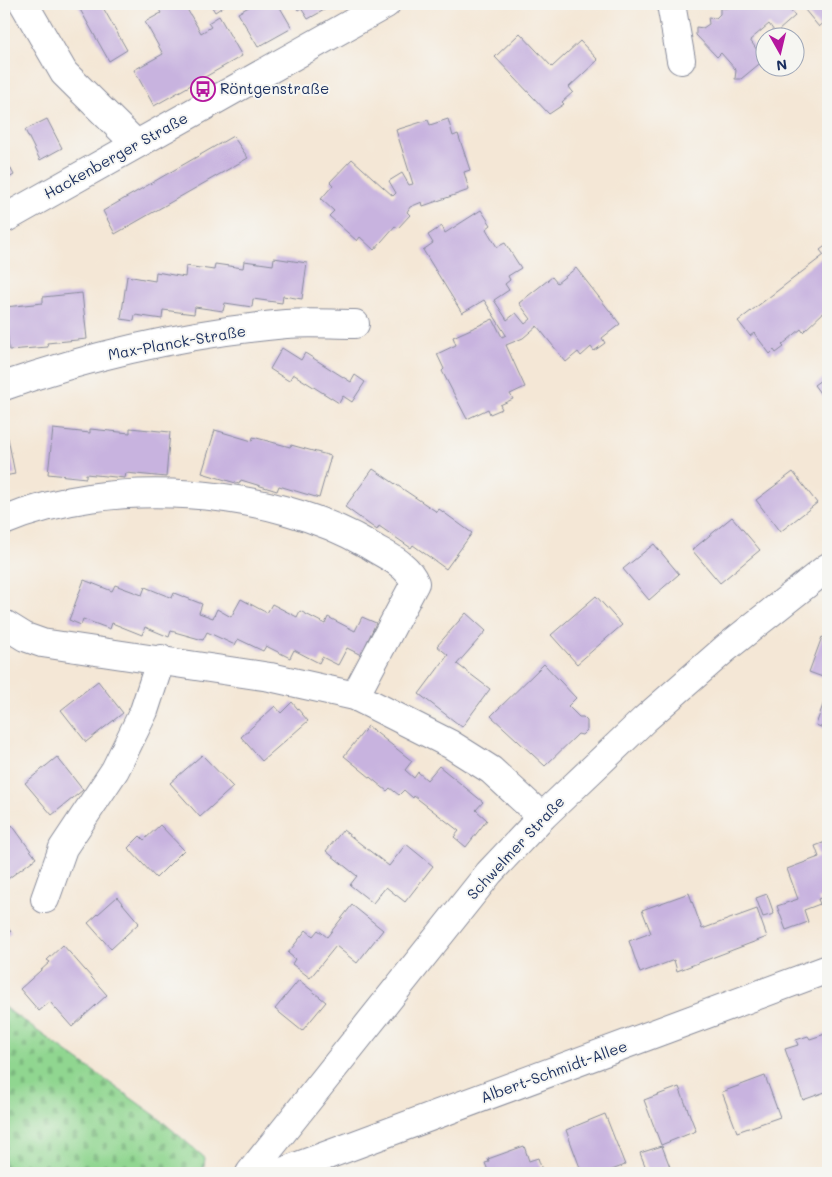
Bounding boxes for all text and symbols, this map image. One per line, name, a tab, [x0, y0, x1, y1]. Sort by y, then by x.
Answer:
north arrow	[754, 28, 804, 78]
text: N	[775, 55, 788, 76]
bus stop icon: Röntgenstraße	[190, 76, 216, 102]
place label: Röntgenstraße	[220, 78, 329, 98]
street label: Hackenberger Straße	[40, 107, 191, 203]
street label: Max-Planck-Straße	[106, 320, 247, 364]
street label: Schwelmer Straße	[462, 791, 569, 903]
street label: Albert-Schmidt-Allee	[478, 1035, 630, 1107]

